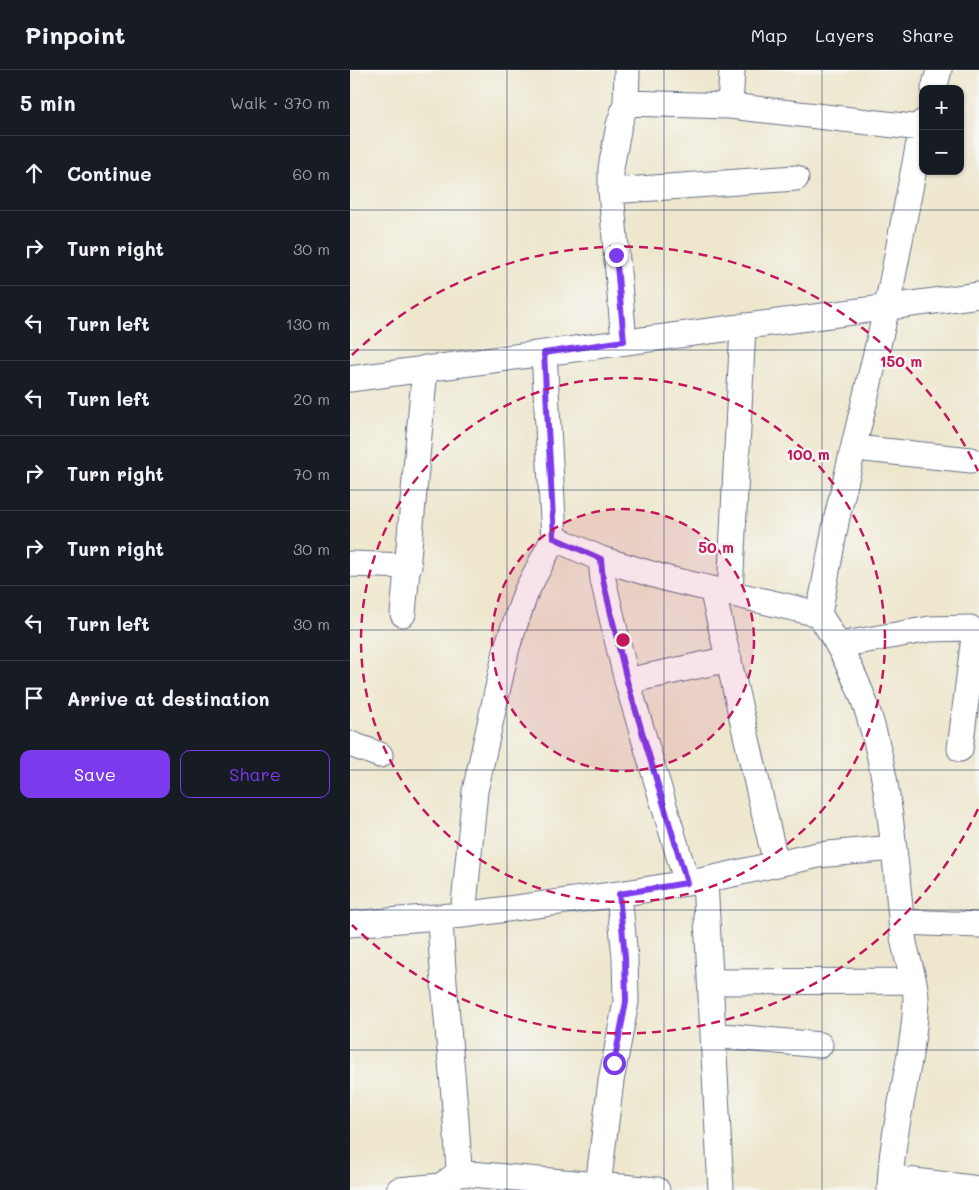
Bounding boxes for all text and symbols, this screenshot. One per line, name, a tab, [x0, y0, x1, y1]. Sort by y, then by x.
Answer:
text: Pinpoint	[25, 19, 126, 50]
text: Map	[751, 23, 787, 47]
text: Layers	[815, 23, 874, 47]
text: Share	[902, 23, 954, 47]
map controls	[919, 85, 964, 175]
button: +	[919, 85, 964, 130]
text: 5 min	[20, 89, 76, 116]
text: Walk · 370 m	[230, 92, 330, 113]
button: −	[919, 130, 964, 175]
icon: ahead	[20, 159, 48, 187]
text: Continue	[67, 161, 152, 186]
text: 60 m	[293, 163, 330, 184]
icon: right	[20, 234, 48, 262]
text: Turn right	[67, 236, 164, 261]
text: 30 m	[293, 238, 330, 259]
route end	[605, 244, 628, 267]
icon: left	[20, 309, 48, 337]
text: Turn left	[67, 311, 150, 336]
text: 130 m	[286, 313, 330, 334]
text: 150 m	[880, 351, 922, 371]
icon: left	[20, 384, 48, 412]
text: Turn left	[67, 386, 150, 411]
text: 20 m	[293, 388, 330, 409]
text: 100 m	[786, 444, 830, 464]
icon: right	[20, 459, 48, 487]
text: Turn right	[67, 461, 164, 486]
text: 70 m	[293, 463, 330, 484]
icon: right	[20, 534, 48, 562]
text: Turn right	[67, 536, 164, 561]
text: 50 m	[698, 537, 734, 557]
text: 30 m	[293, 538, 330, 559]
icon: left	[20, 609, 48, 637]
text: Turn left	[67, 611, 150, 636]
text: 30 m	[293, 613, 330, 634]
centre of rings	[614, 631, 632, 649]
icon: arrive	[20, 684, 48, 712]
text: Arrive at destination	[67, 686, 270, 711]
button: Save	[20, 750, 170, 798]
button: Share	[180, 750, 330, 798]
route start	[603, 1052, 626, 1075]

